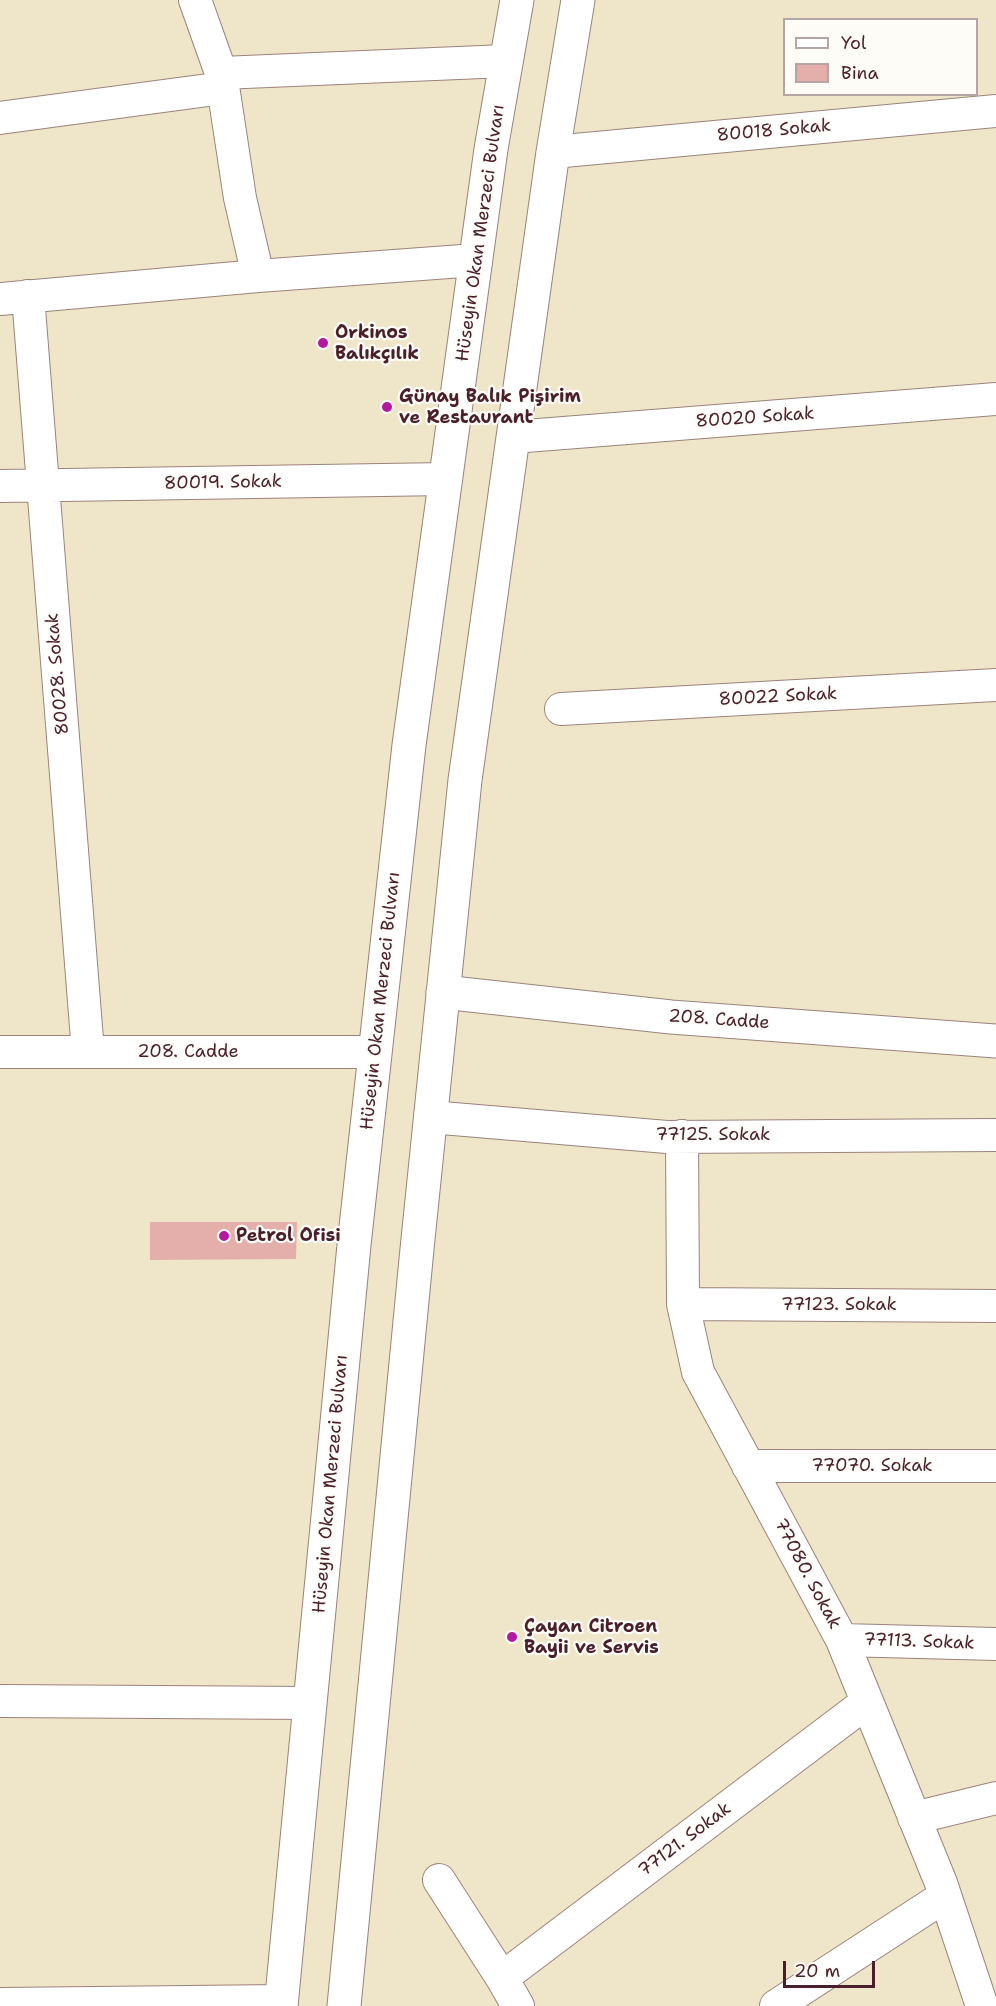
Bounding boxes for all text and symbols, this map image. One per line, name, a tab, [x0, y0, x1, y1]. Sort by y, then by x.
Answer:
legend	[783, 18, 978, 96]
text: Yol	[841, 31, 866, 55]
text: Bina	[841, 61, 879, 85]
street label: Hüseyin Okan Merzeci Bulvarı	[452, 103, 510, 363]
street label: 80018 Sokak	[716, 115, 832, 147]
place label: Orkinos Balıkçılık	[335, 322, 419, 364]
marker: Orkinos Balıkçılık	[316, 336, 330, 350]
place label: Günay Balık Pişirim ve Restaurant	[399, 386, 581, 428]
marker: Günay Balık Pişirim ve Restaurant	[380, 400, 394, 414]
street label: 80020 Sokak	[695, 403, 815, 433]
street label: 80019. Sokak	[164, 471, 282, 495]
street label: 80028. Sokak	[42, 612, 74, 736]
street label: 80022 Sokak	[718, 683, 838, 711]
street label: Hüseyin Okan Merzeci Bulvarı	[357, 871, 405, 1131]
street label: 208. Cadde	[668, 1006, 770, 1034]
street label: 208. Cadde	[137, 1041, 239, 1063]
street label: 77125. Sokak	[656, 1124, 770, 1146]
place label: Petrol Ofisi	[236, 1225, 341, 1247]
marker: Petrol Ofisi	[217, 1229, 231, 1243]
street label: 77123. Sokak	[781, 1294, 897, 1316]
street label: Hüseyin Okan Merzeci Bulvarı	[309, 1354, 353, 1614]
street label: 77070. Sokak	[811, 1455, 933, 1477]
street label: 77080. Sokak	[769, 1515, 845, 1633]
place label: Çayan Citroen Bayii ve Servis	[524, 1616, 659, 1658]
street label: 77113. Sokak	[863, 1629, 975, 1655]
marker: Çayan Citroen Bayii ve Servis	[505, 1630, 519, 1644]
street label: 77121. Sokak	[634, 1798, 736, 1882]
scale bar	[786, 1949, 878, 1987]
text: 20 m	[794, 1959, 840, 1983]

